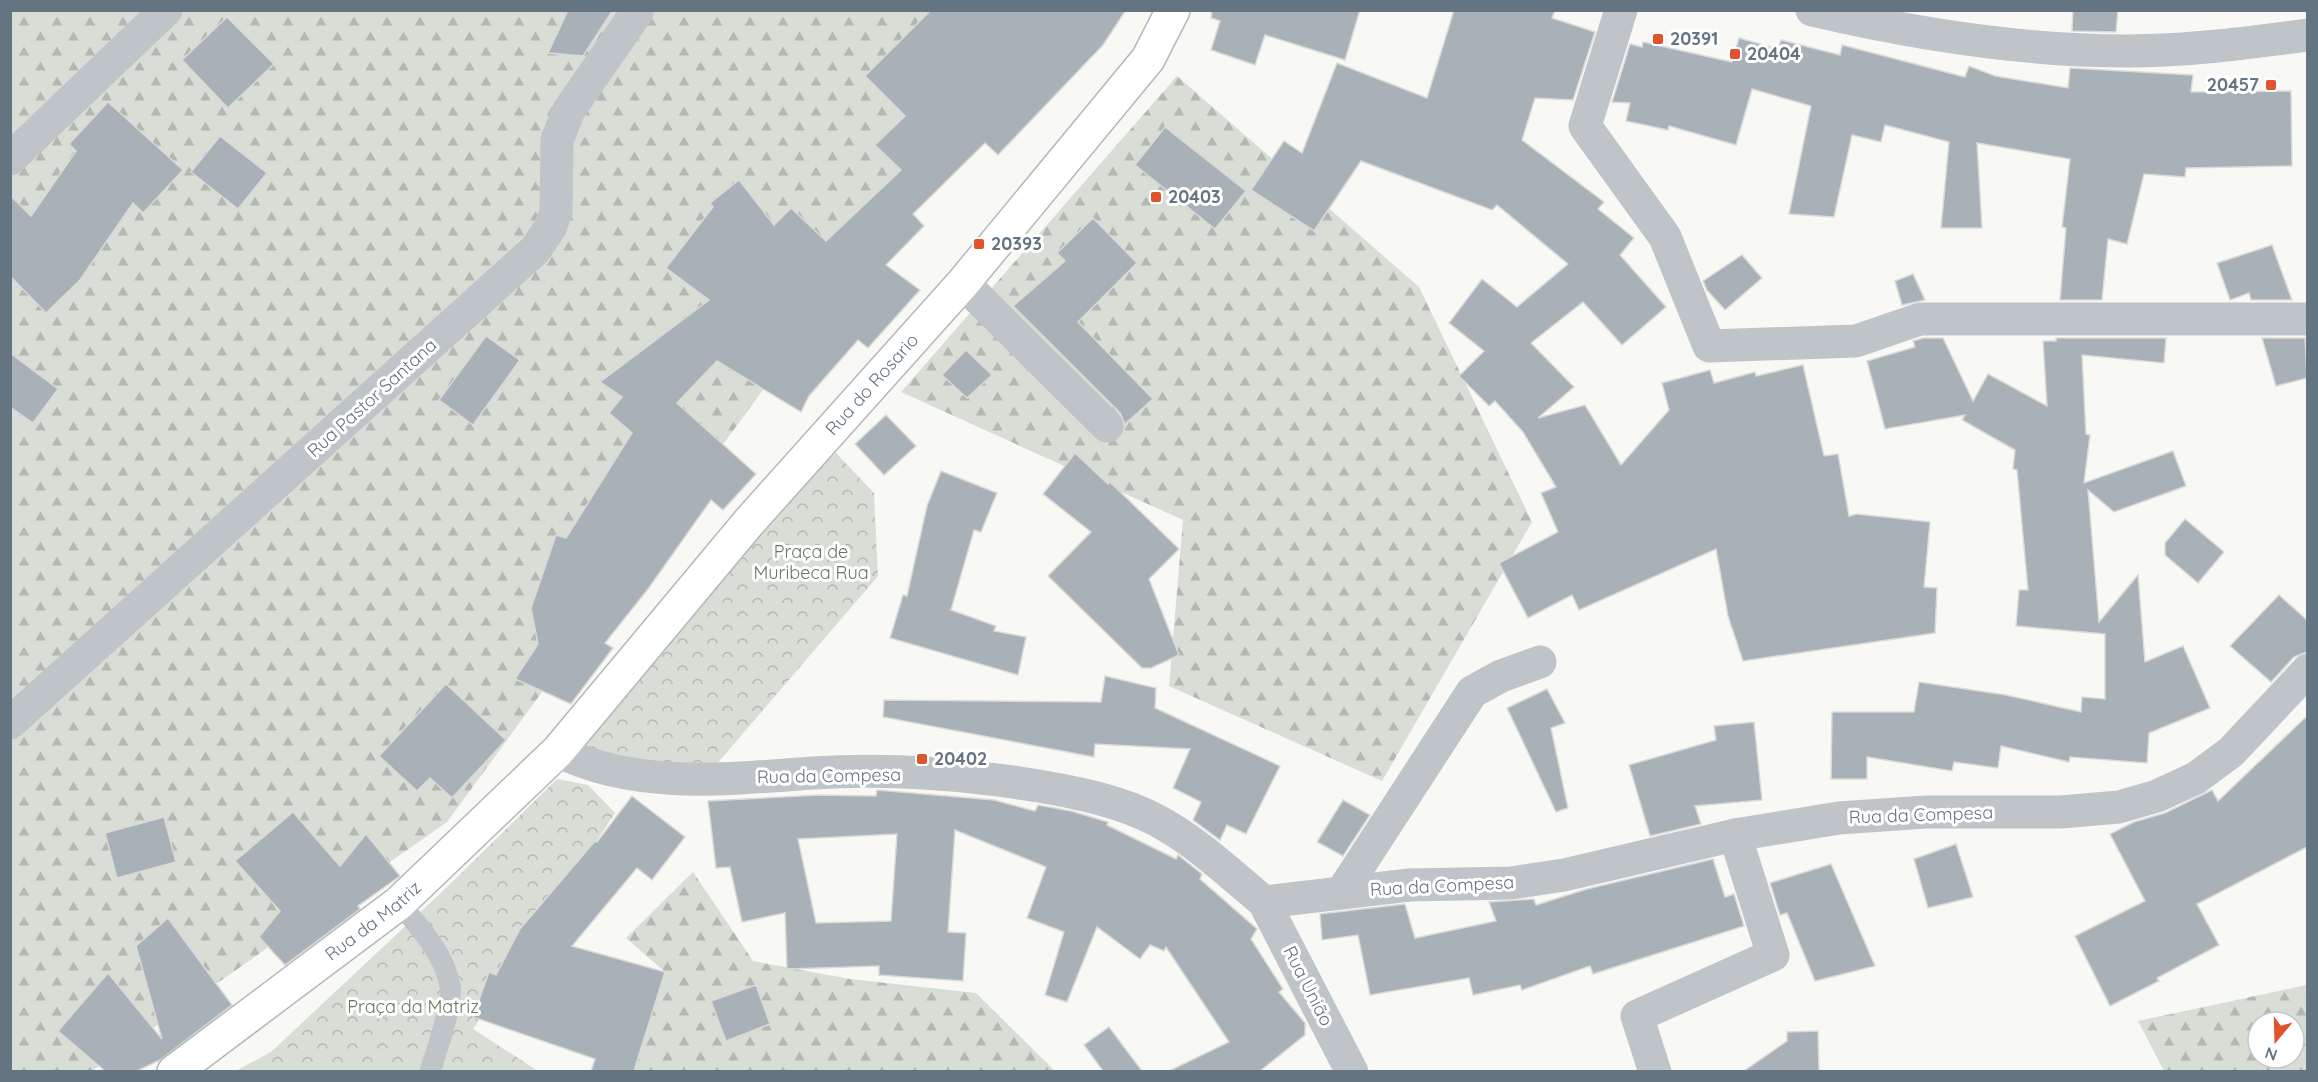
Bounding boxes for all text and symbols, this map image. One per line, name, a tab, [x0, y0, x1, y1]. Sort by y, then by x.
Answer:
place label: 20391	[1670, 27, 1718, 50]
marker: 20391	[1651, 32, 1665, 46]
place label: 20404	[1747, 42, 1801, 65]
marker: 20404	[1728, 47, 1742, 61]
place label: 20457	[2207, 73, 2259, 96]
marker: 20457	[2264, 78, 2278, 92]
place label: 20403	[1168, 185, 1221, 208]
marker: 20403	[1149, 190, 1163, 204]
place label: 20393	[991, 232, 1042, 255]
marker: 20393	[972, 237, 986, 251]
street label: Rua do Rosario	[820, 329, 923, 440]
street label: Rua Pastor Santana	[302, 333, 441, 462]
park label: Praça de Muribeca Rua	[753, 540, 869, 584]
place label: 20402	[934, 747, 987, 770]
marker: 20402	[915, 752, 929, 766]
street label: Rua da Compesa	[757, 763, 901, 788]
street label: Rua da Compesa	[1848, 800, 1993, 829]
street label: Rua da Compesa	[1369, 870, 1515, 901]
street label: Rua da Matriz	[320, 876, 426, 966]
street label: Rua União	[1278, 942, 1338, 1030]
park label: Praça da Matriz	[347, 995, 479, 1018]
north arrow	[2246, 1010, 2306, 1070]
text: N	[2262, 1043, 2280, 1066]

